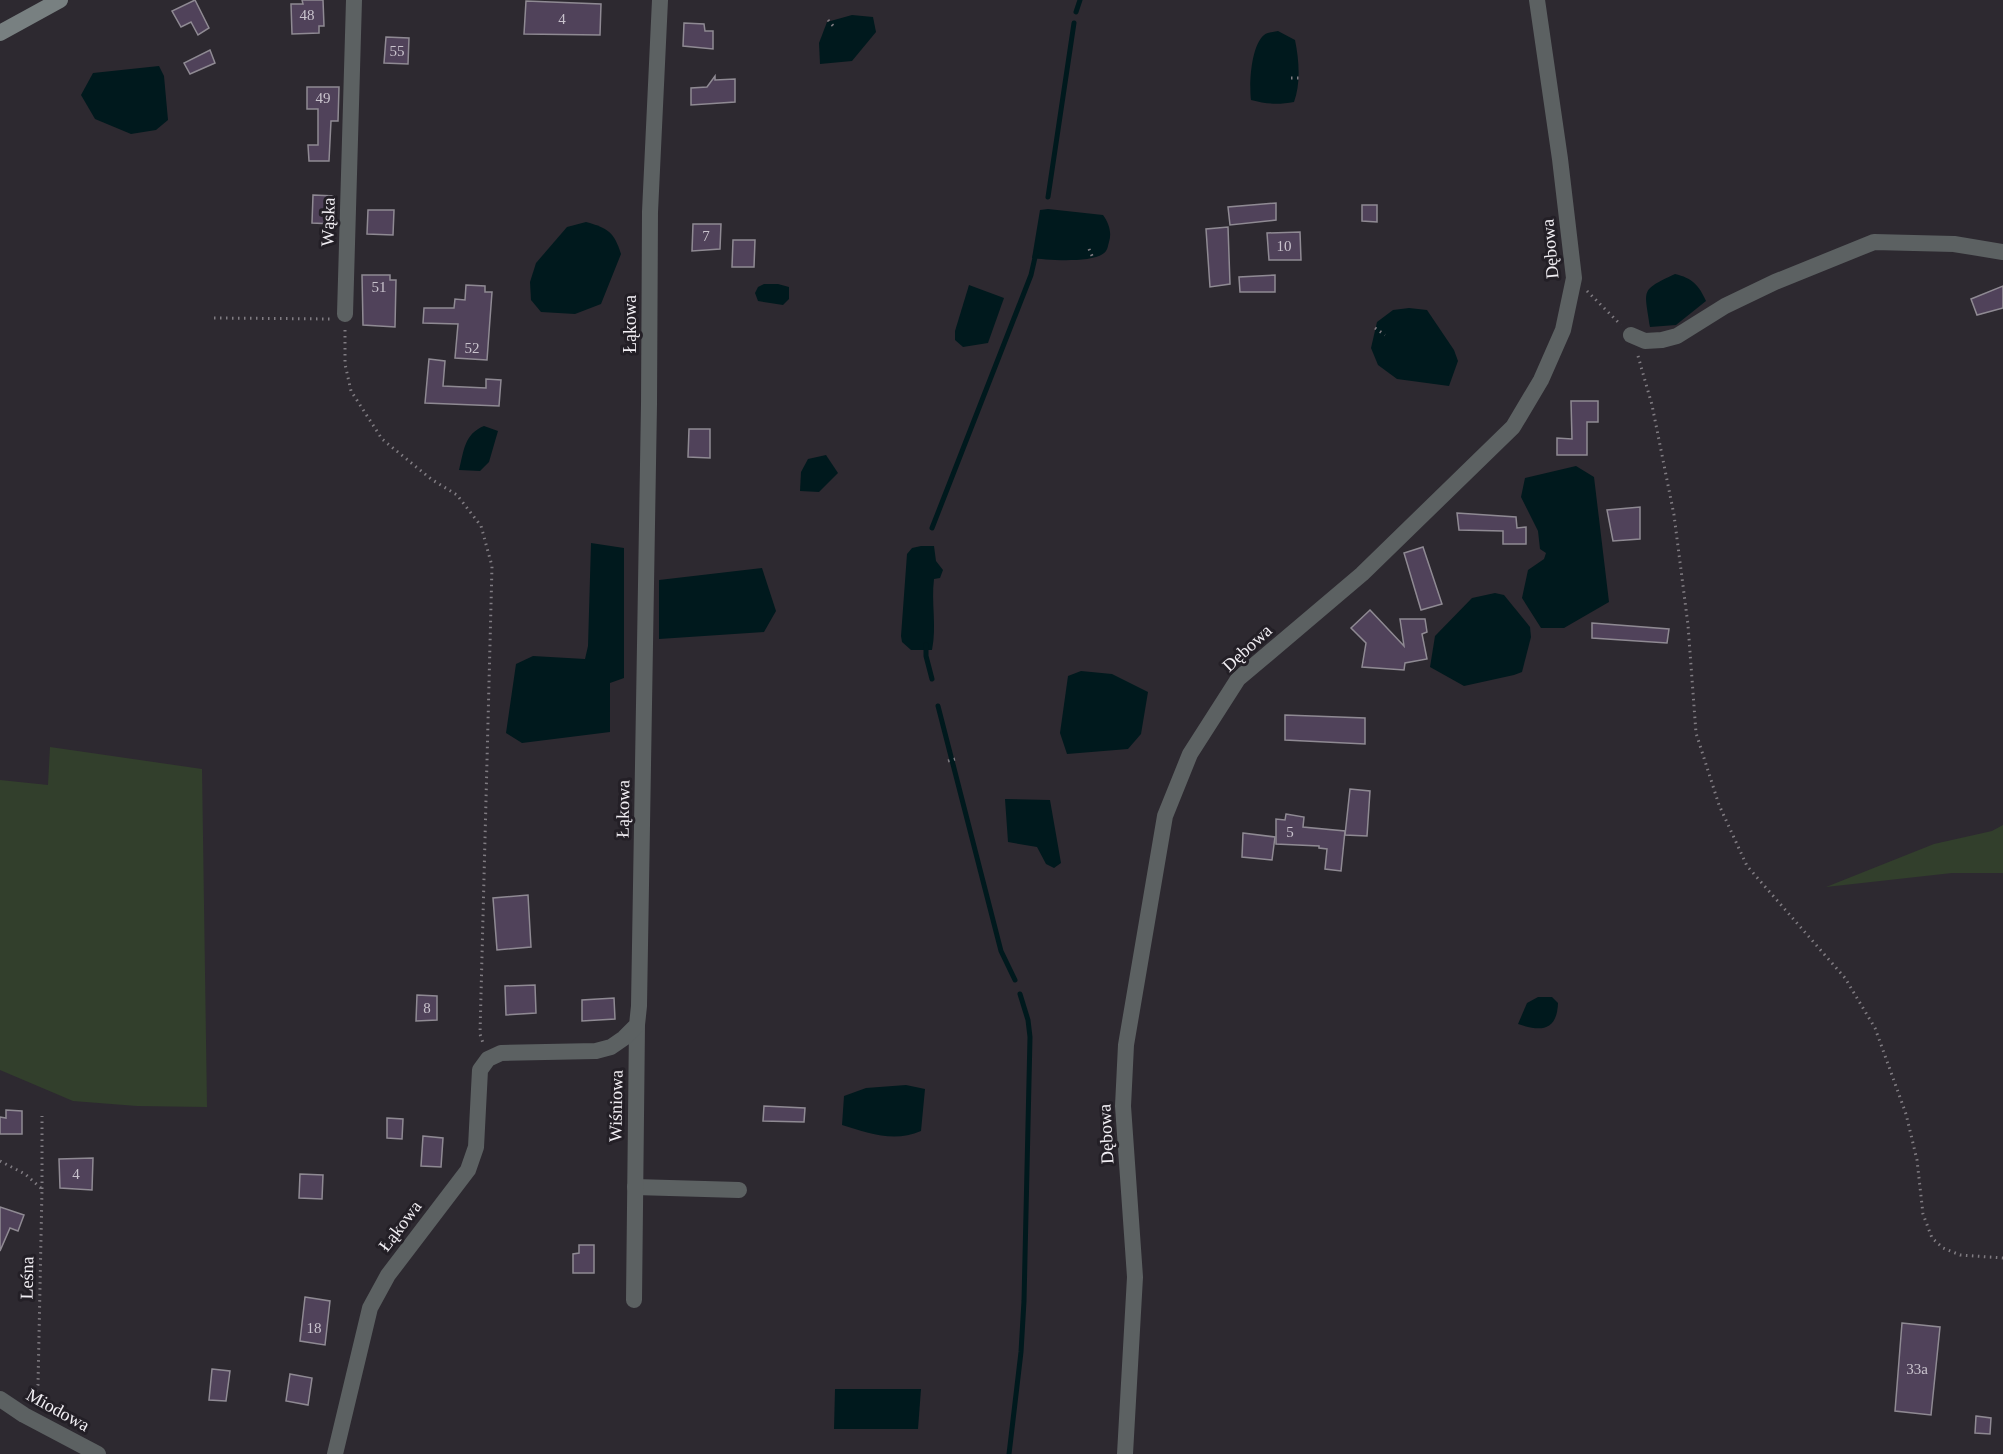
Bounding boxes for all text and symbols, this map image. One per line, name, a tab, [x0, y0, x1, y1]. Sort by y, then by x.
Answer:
house number: 48	[300, 7, 315, 23]
house number: 4	[558, 11, 566, 27]
house number: 55	[390, 43, 405, 59]
house number: 49	[316, 90, 331, 106]
street label: Wąska	[317, 197, 339, 247]
street label: Dębowa	[1537, 218, 1563, 280]
house number: 7	[702, 228, 710, 244]
house number: 10	[1277, 238, 1292, 254]
house number: 51	[372, 279, 387, 295]
street label: Łąkowa	[620, 295, 640, 353]
house number: 52	[465, 340, 480, 356]
street label: Dębowa	[1218, 620, 1276, 676]
street label: Łąkowa	[612, 780, 634, 838]
house number: 5	[1286, 824, 1294, 840]
house number: 8	[423, 1000, 431, 1016]
street label: Wiśniowa	[605, 1070, 627, 1142]
street label: Dębowa	[1094, 1104, 1118, 1164]
house number: 4	[72, 1166, 80, 1182]
street label: Łąkowa	[375, 1197, 425, 1255]
street label: Leśna	[17, 1256, 37, 1300]
house number: 18	[307, 1320, 322, 1336]
house number: 33a	[1906, 1361, 1928, 1377]
street label: Miodowa	[23, 1385, 93, 1435]

